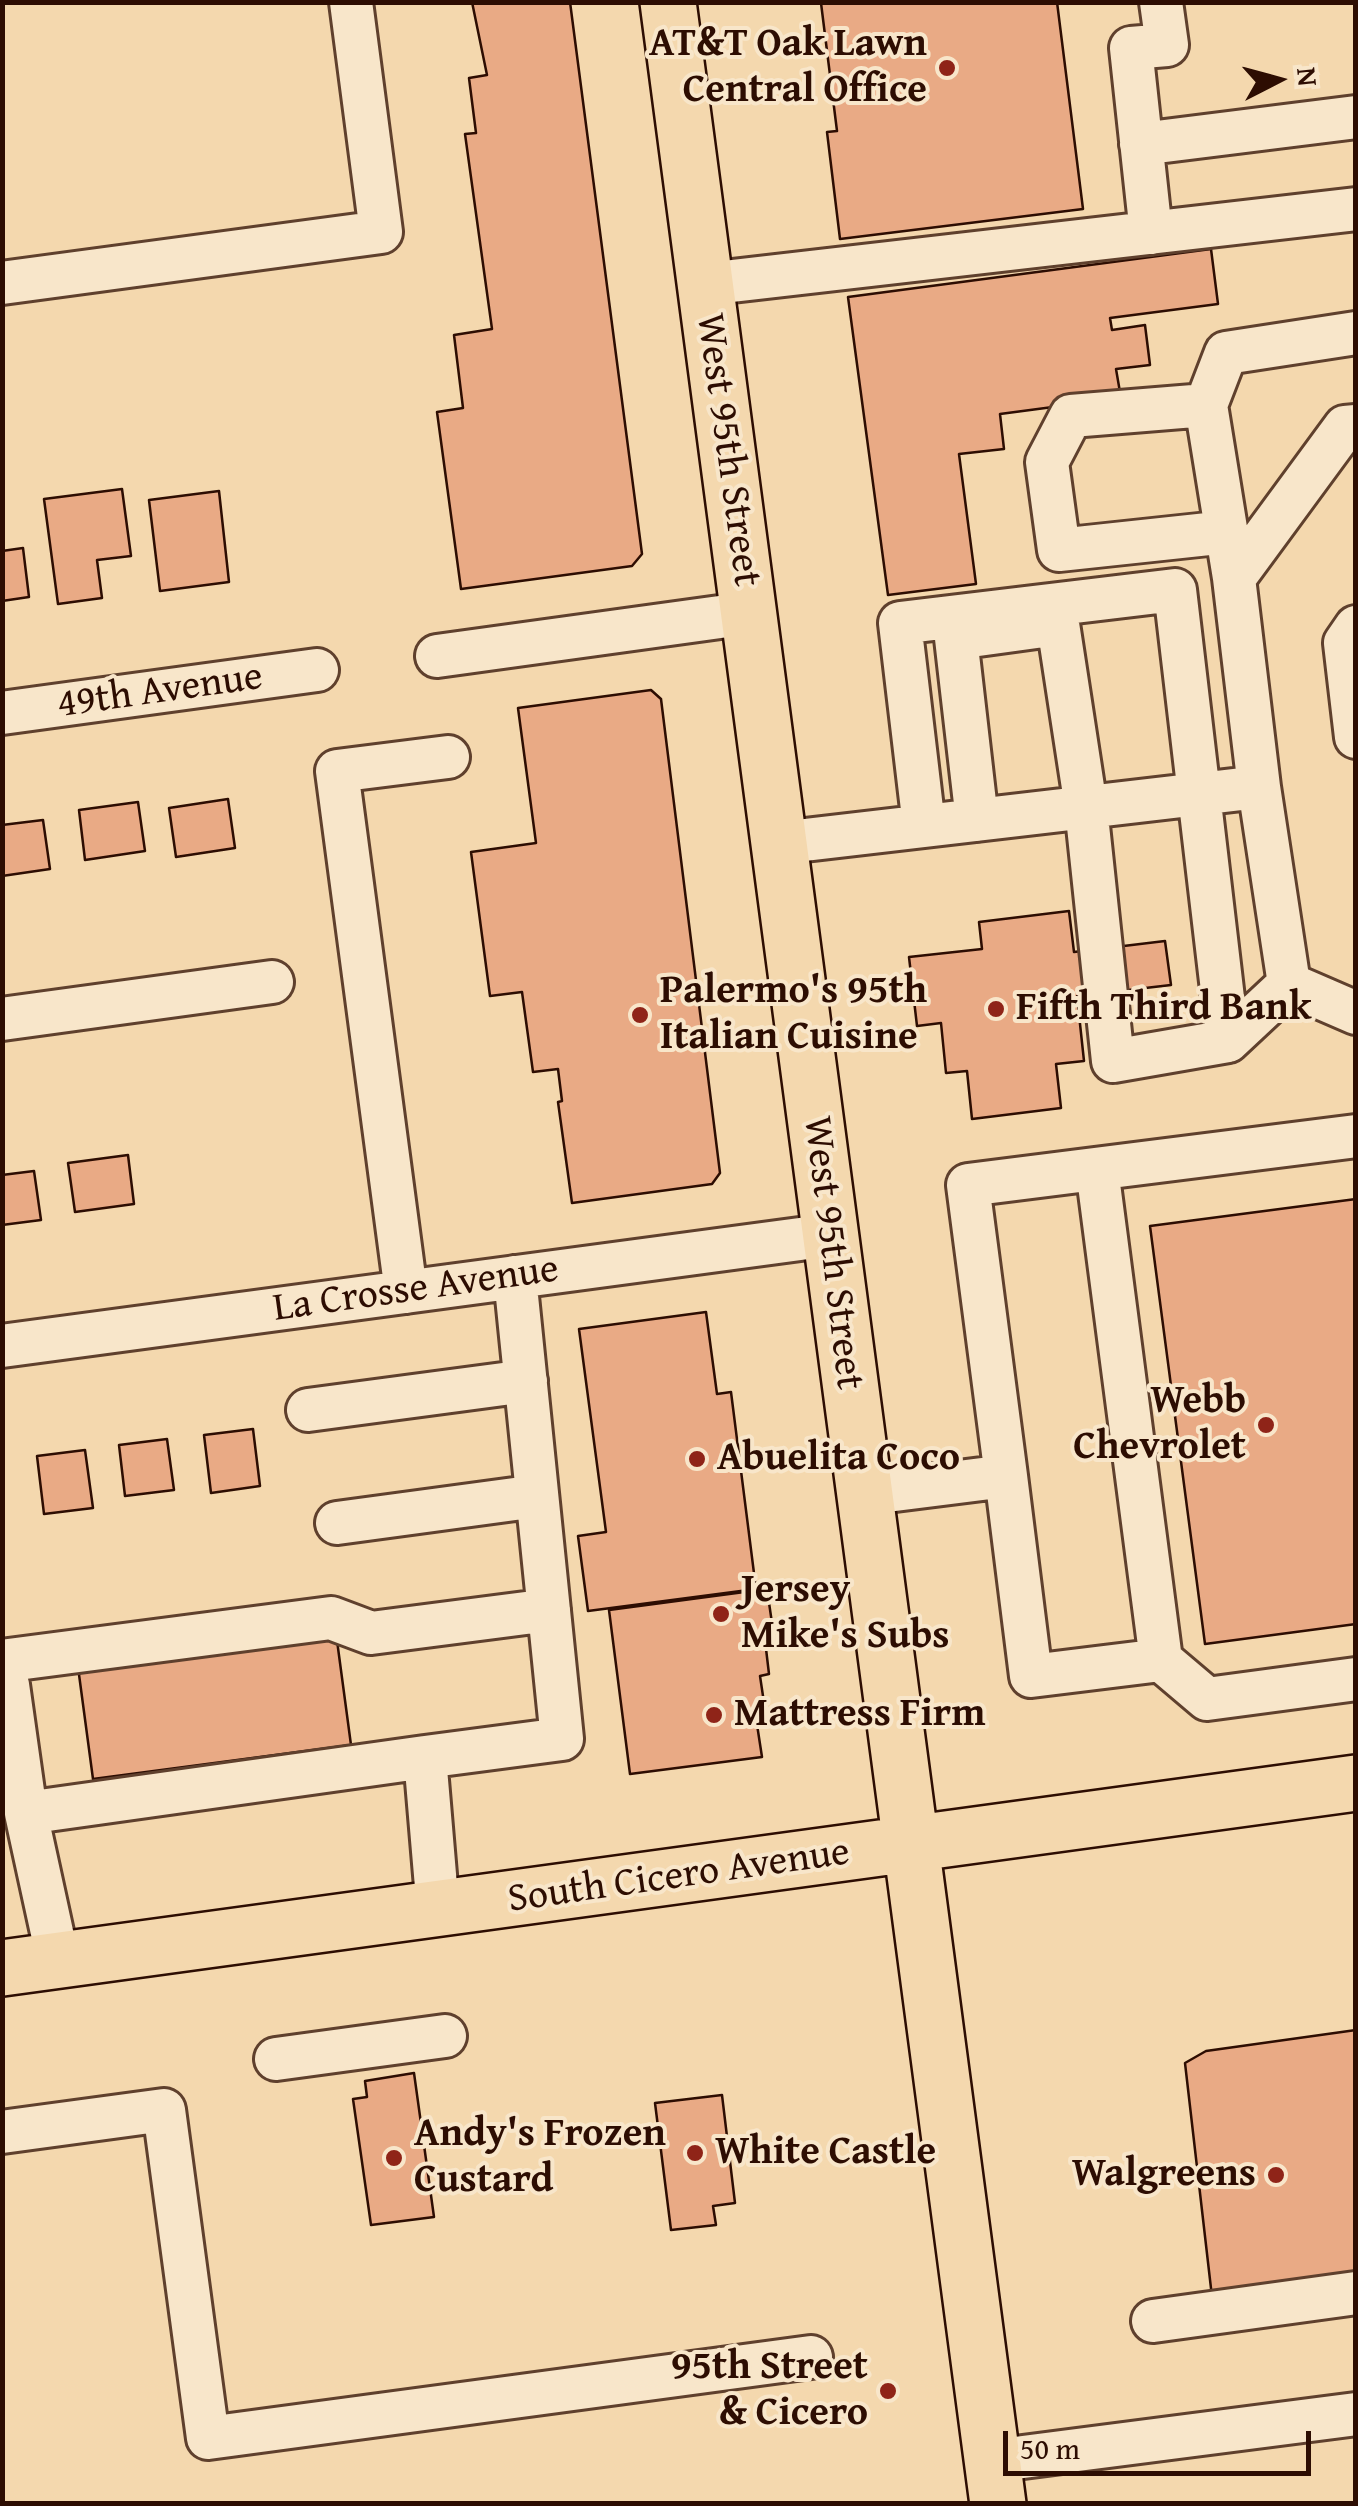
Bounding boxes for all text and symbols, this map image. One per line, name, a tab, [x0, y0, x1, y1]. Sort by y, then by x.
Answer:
place label: AT&T Oak Lawn Central Office	[649, 21, 927, 115]
north arrow	[1228, 30, 1328, 130]
marker: AT&T Oak Lawn Central Office	[936, 57, 958, 79]
text: N	[1287, 65, 1330, 88]
street label: West 95th Street	[684, 310, 770, 590]
street label: 49th Avenue	[54, 654, 266, 730]
place label: Palermo's 95th Italian Cuisine	[660, 968, 927, 1062]
place label: Fifth Third Bank	[1016, 985, 1312, 1033]
marker: Fifth Third Bank	[985, 998, 1007, 1020]
marker: Palermo's 95th Italian Cuisine	[629, 1004, 651, 1026]
street label: West 95th Street	[791, 1114, 873, 1392]
street label: La Crosse Avenue	[270, 1246, 562, 1334]
place label: Webb Chevrolet	[1073, 1378, 1246, 1472]
marker: Webb Chevrolet	[1255, 1414, 1277, 1436]
place label: Abuelita Coco	[717, 1435, 960, 1483]
marker: Abuelita Coco	[686, 1448, 708, 1470]
place label: Jersey Mike's Subs	[741, 1567, 950, 1661]
marker: Jersey Mike's Subs	[710, 1603, 732, 1625]
place label: Mattress Firm	[734, 1691, 986, 1739]
marker: Mattress Firm	[703, 1704, 725, 1726]
street label: South Cicero Avenue	[505, 1829, 853, 1925]
place label: Andy's Frozen Custard	[414, 2111, 666, 2205]
place label: White Castle	[715, 2129, 936, 2177]
marker: White Castle	[684, 2142, 706, 2164]
marker: Andy's Frozen Custard	[383, 2147, 405, 2169]
place label: Walgreens	[1072, 2151, 1256, 2199]
marker: Walgreens	[1265, 2164, 1287, 2186]
place label: 95th Street & Cicero	[671, 2344, 868, 2438]
marker: 95th Street & Cicero	[877, 2380, 899, 2402]
scale bar	[1008, 2411, 1316, 2473]
text: 50 m	[1020, 2426, 1080, 2470]

